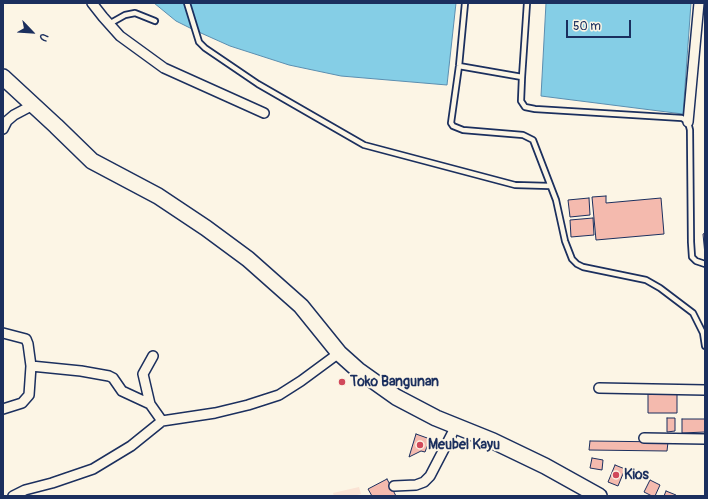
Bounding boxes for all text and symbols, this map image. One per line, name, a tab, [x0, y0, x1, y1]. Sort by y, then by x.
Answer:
north arrow	[12, 12, 52, 52]
scale bar	[568, 12, 633, 38]
text: 50 m	[573, 19, 601, 34]
text: U	[36, 31, 51, 43]
place label: Toko Bangunan	[350, 374, 439, 390]
marker: Toko Bangunan	[337, 377, 347, 387]
place label: Meubel Kayu	[428, 437, 500, 453]
marker: Meubel Kayu	[415, 440, 425, 450]
place label: Kios	[624, 467, 649, 483]
marker: Kios	[611, 470, 621, 480]

